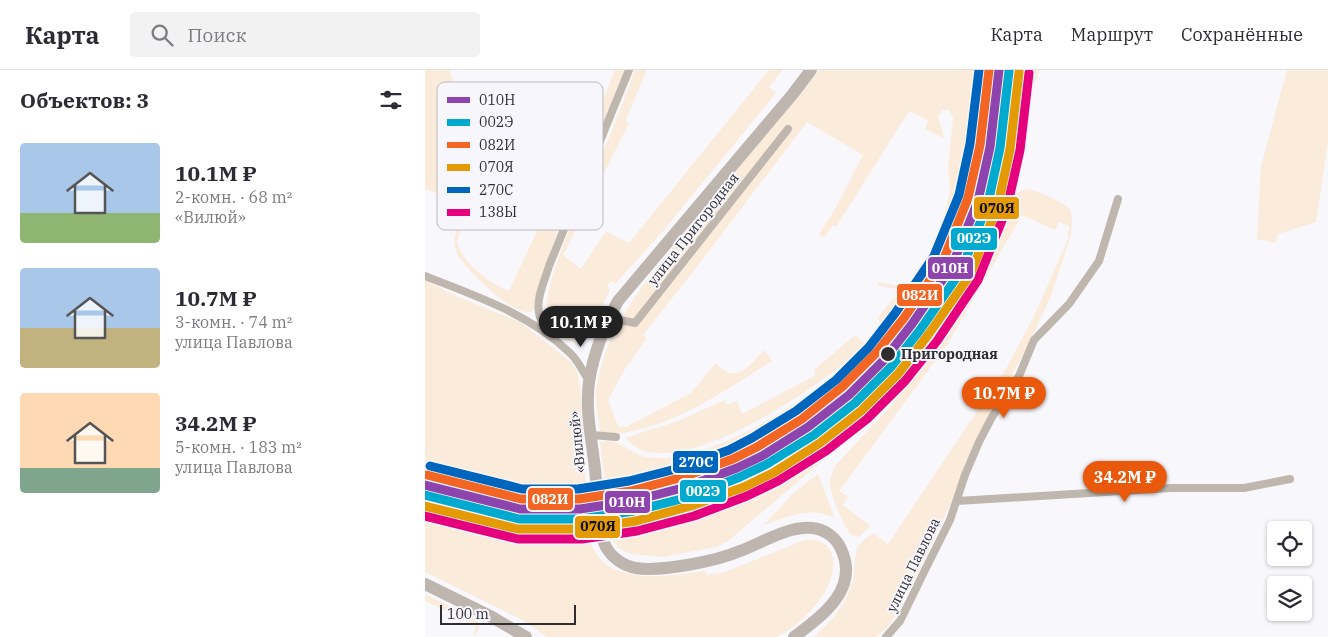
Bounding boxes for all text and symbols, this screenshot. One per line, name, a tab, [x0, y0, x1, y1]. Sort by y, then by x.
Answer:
search box	[130, 12, 480, 57]
text: Карта	[25, 19, 100, 51]
icon: search	[148, 21, 176, 49]
text: Поиск	[188, 23, 247, 47]
text: Карта	[990, 23, 1043, 46]
text: Маршрут	[1071, 23, 1153, 46]
text: Сохранённые	[1181, 23, 1303, 46]
legend	[437, 82, 603, 230]
text: Объектов: 3	[20, 86, 149, 114]
icon: filters	[377, 86, 405, 114]
text: 010Н	[479, 91, 515, 109]
text: 002Э	[479, 113, 513, 131]
text: 082И	[479, 136, 515, 154]
text: 070Я	[479, 158, 514, 176]
text: 10.1M ₽	[175, 159, 257, 187]
icon: home	[60, 163, 120, 223]
street label: улица Пригородная	[643, 169, 743, 289]
text: 270С	[479, 181, 513, 199]
text: 2-комн. · 68 m²	[175, 187, 292, 207]
line badge: 070Я	[973, 196, 1020, 220]
text: 070Я	[979, 199, 1015, 217]
text: 138Ы	[479, 203, 517, 221]
text: «Вилюй»	[175, 207, 246, 227]
line badge: 002Э	[950, 227, 998, 251]
text: 002Э	[957, 229, 991, 247]
line badge: 010Н	[927, 256, 974, 280]
text: 010Н	[932, 259, 968, 277]
line badge: 082И	[896, 283, 943, 307]
text: 10.7M ₽	[175, 284, 257, 312]
text: 082И	[902, 286, 938, 304]
icon: home	[60, 288, 120, 348]
pin: 10.1M ₽	[535, 306, 627, 348]
text: 3-комн. · 74 m²	[175, 312, 292, 332]
text: 10.1M ₽	[550, 312, 612, 332]
text: улица Павлова	[175, 332, 293, 352]
marker: Пригородная	[879, 345, 897, 363]
place label: Пригородная	[901, 345, 998, 363]
pin: 10.7M ₽	[958, 376, 1050, 419]
text: 10.7M ₽	[973, 383, 1035, 403]
text: 34.2M ₽	[175, 409, 257, 437]
street label: «Вилюй»	[565, 410, 589, 474]
icon: home	[60, 413, 120, 473]
text: 5-комн. · 183 m²	[175, 437, 302, 457]
line badge: 270С	[672, 450, 719, 474]
text: 270С	[679, 453, 713, 471]
text: улица Павлова	[175, 457, 293, 477]
pin: 34.2M ₽	[1079, 460, 1171, 503]
text: 34.2M ₽	[1094, 467, 1156, 487]
line badge: 002Э	[679, 479, 727, 503]
text: 002Э	[686, 482, 720, 500]
line badge: 082И	[527, 487, 574, 511]
text: 082И	[532, 490, 568, 508]
line badge: 010Н	[604, 490, 651, 514]
text: 010Н	[609, 493, 645, 511]
street label: улица Павлова	[882, 514, 944, 615]
line badge: 070Я	[574, 515, 621, 539]
text: 070Я	[580, 517, 616, 535]
map controls	[1267, 521, 1312, 621]
button: locate	[1267, 521, 1312, 566]
button: layers	[1267, 576, 1312, 621]
scale bar	[440, 602, 576, 625]
text: 100 m	[447, 605, 489, 623]

